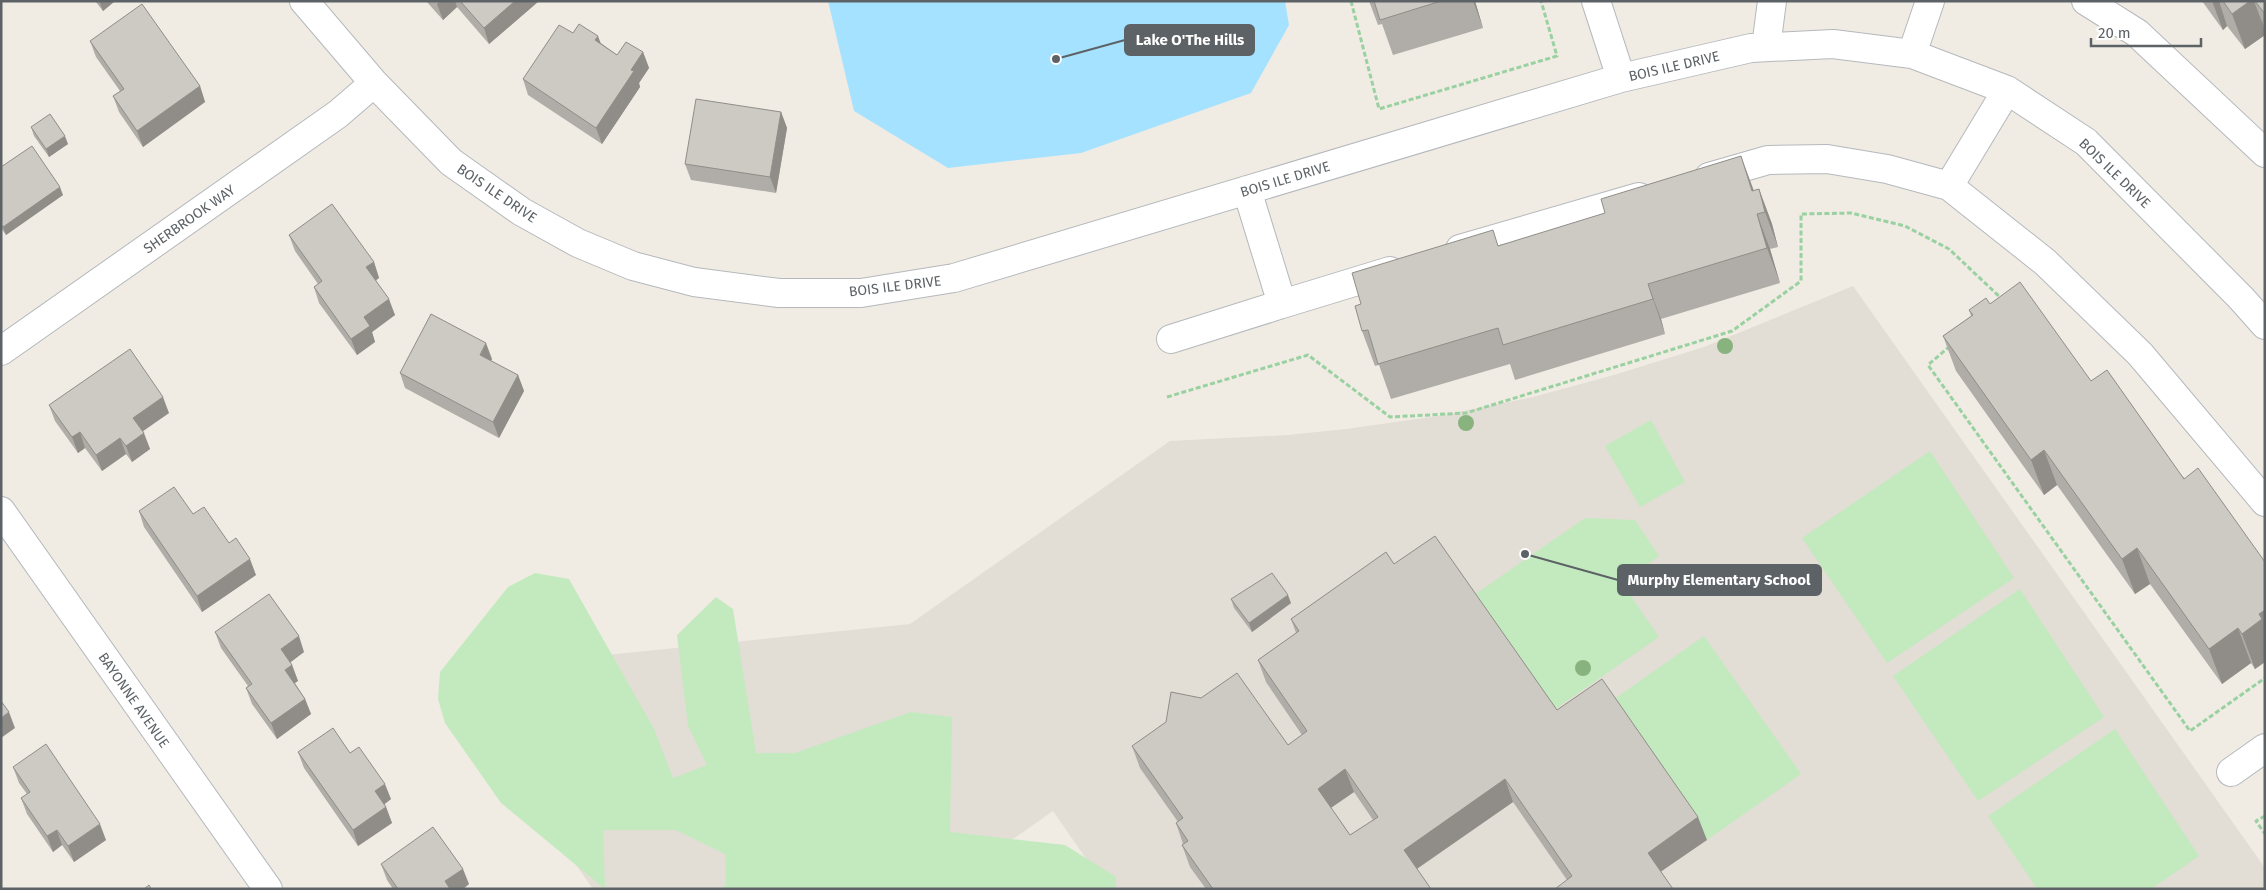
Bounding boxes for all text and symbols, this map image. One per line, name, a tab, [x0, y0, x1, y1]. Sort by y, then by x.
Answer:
scale bar	[2091, 15, 2201, 47]
text: 20 m	[2098, 24, 2131, 42]
callout: Lake O'The Hills	[1125, 25, 1254, 55]
text: Lake O'The Hills	[1136, 31, 1244, 49]
street label: BOIS ILE DRIVE	[1627, 48, 1721, 85]
street label: BOIS ILE DRIVE	[2075, 135, 2154, 212]
street label: BOIS ILE DRIVE	[1238, 158, 1332, 201]
street label: BOIS ILE DRIVE	[453, 160, 540, 226]
street label: SHERBROOK WAY	[140, 181, 239, 257]
street label: BOIS ILE DRIVE	[848, 272, 942, 301]
callout: Murphy Elementary School	[1618, 565, 1821, 595]
text: Murphy Elementary School	[1628, 571, 1811, 589]
street label: BAYONNE AVENUE	[94, 649, 173, 751]

